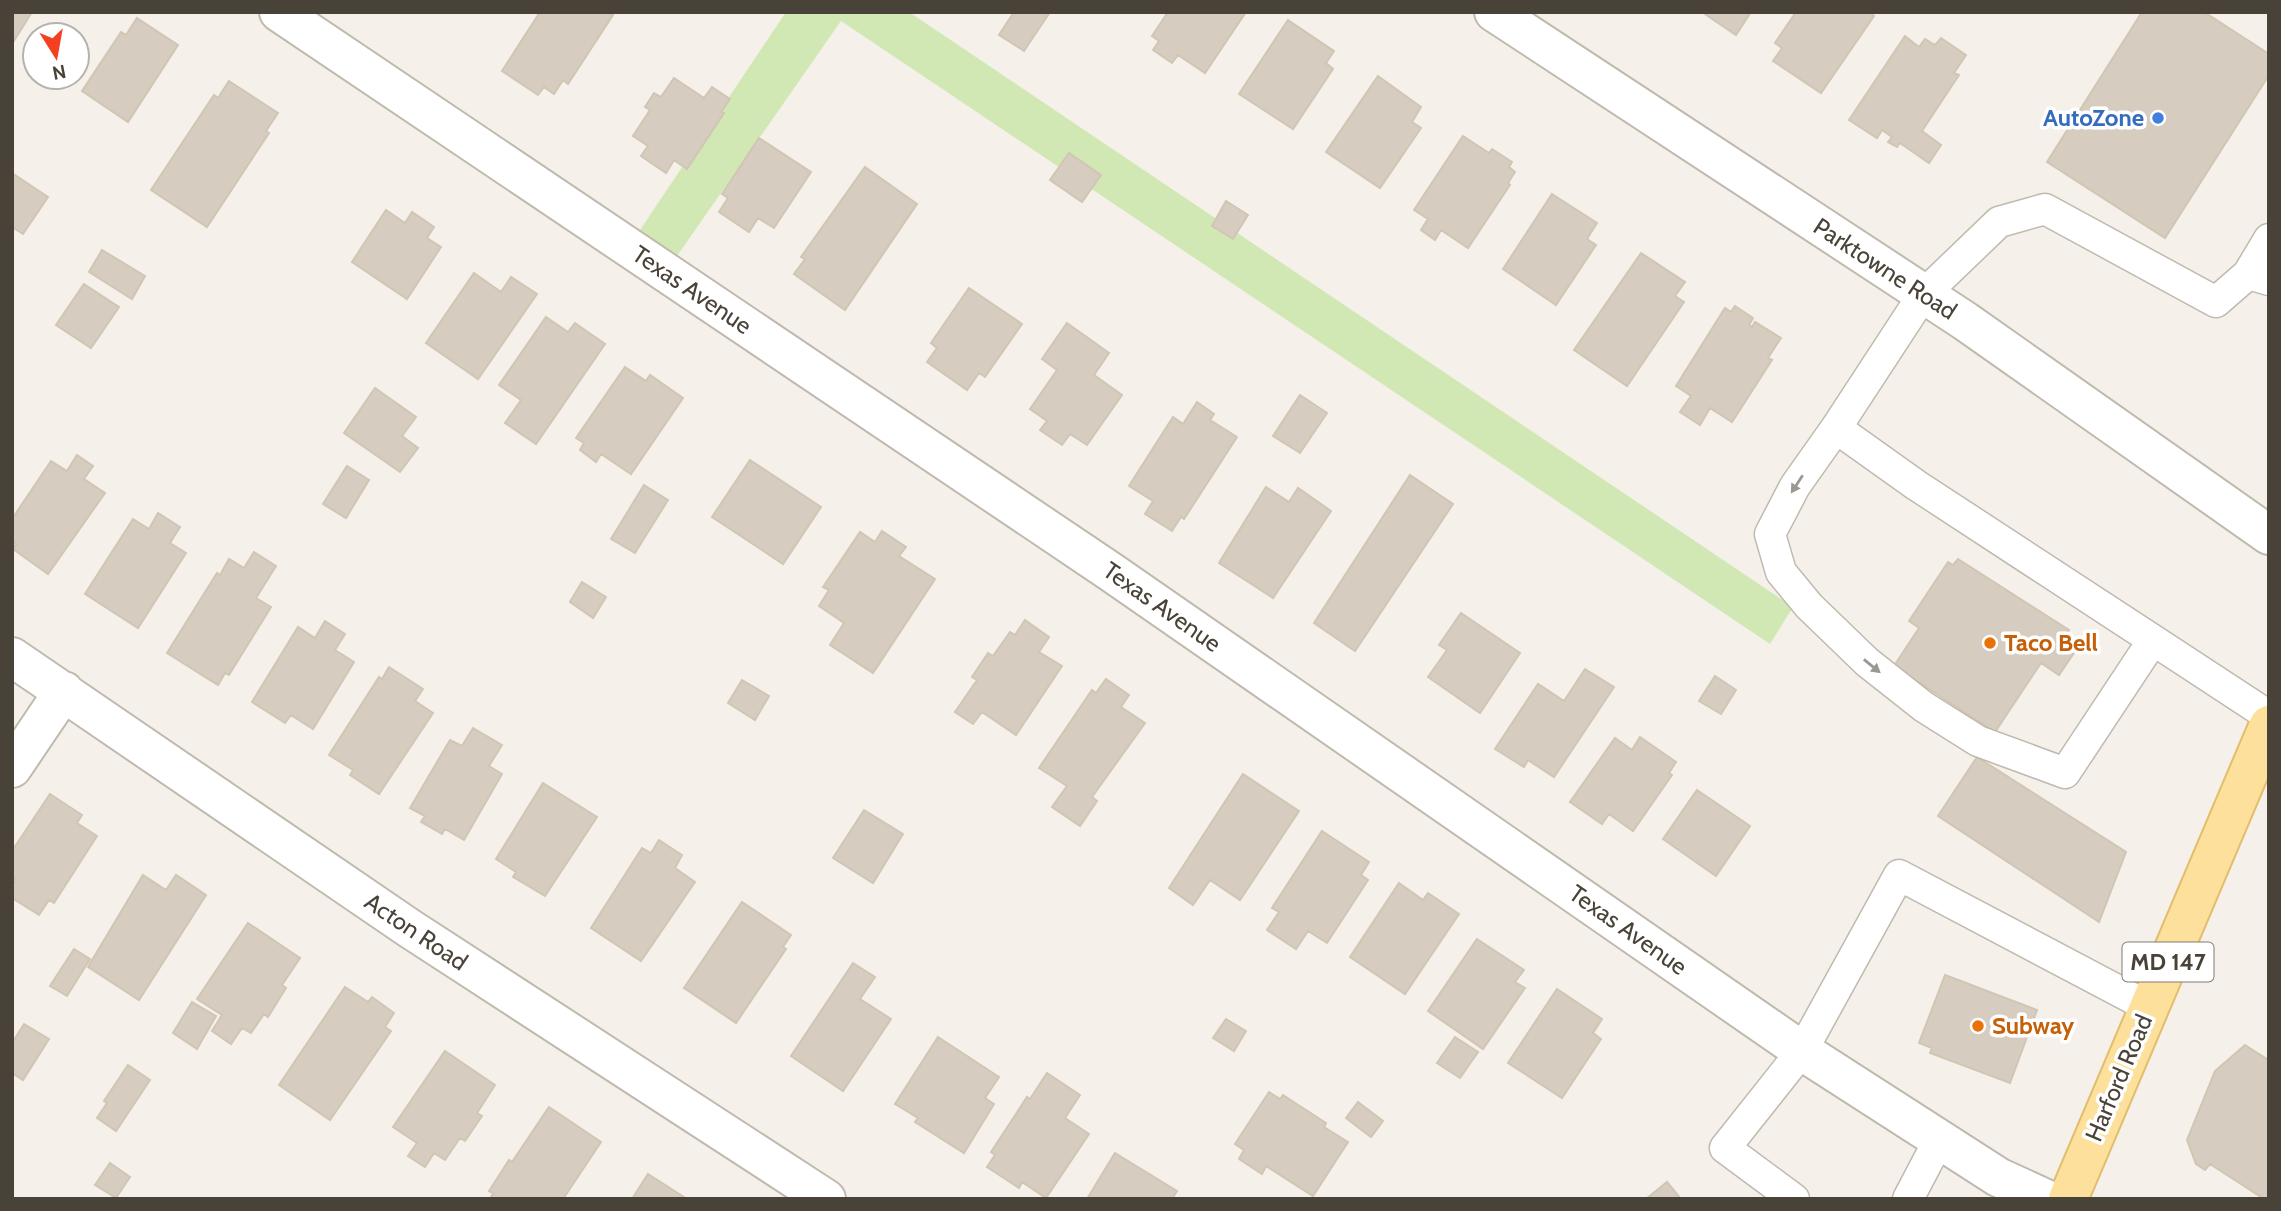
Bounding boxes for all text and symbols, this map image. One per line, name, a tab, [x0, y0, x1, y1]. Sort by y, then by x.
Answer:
north arrow	[21, 21, 91, 91]
text: N	[50, 60, 68, 85]
place label: AutoZone	[2043, 103, 2144, 132]
marker: AutoZone	[2150, 110, 2166, 126]
street label: Parktowne Road	[1808, 212, 1962, 326]
street label: Texas Avenue	[627, 239, 757, 340]
one-way arrow	[1791, 474, 1804, 494]
street label: Texas Avenue	[1098, 555, 1227, 658]
place label: Taco Bell	[2004, 628, 2098, 657]
marker: Taco Bell	[1982, 635, 1998, 651]
one-way arrow	[1863, 658, 1881, 673]
street label: Texas Avenue	[1564, 878, 1693, 981]
street label: Acton Road	[359, 887, 473, 976]
road number: MD 147	[2122, 942, 2214, 981]
street label: Harford Road	[2079, 1010, 2158, 1145]
place label: Subway	[1992, 1011, 2074, 1040]
marker: Subway	[1970, 1018, 1986, 1034]

